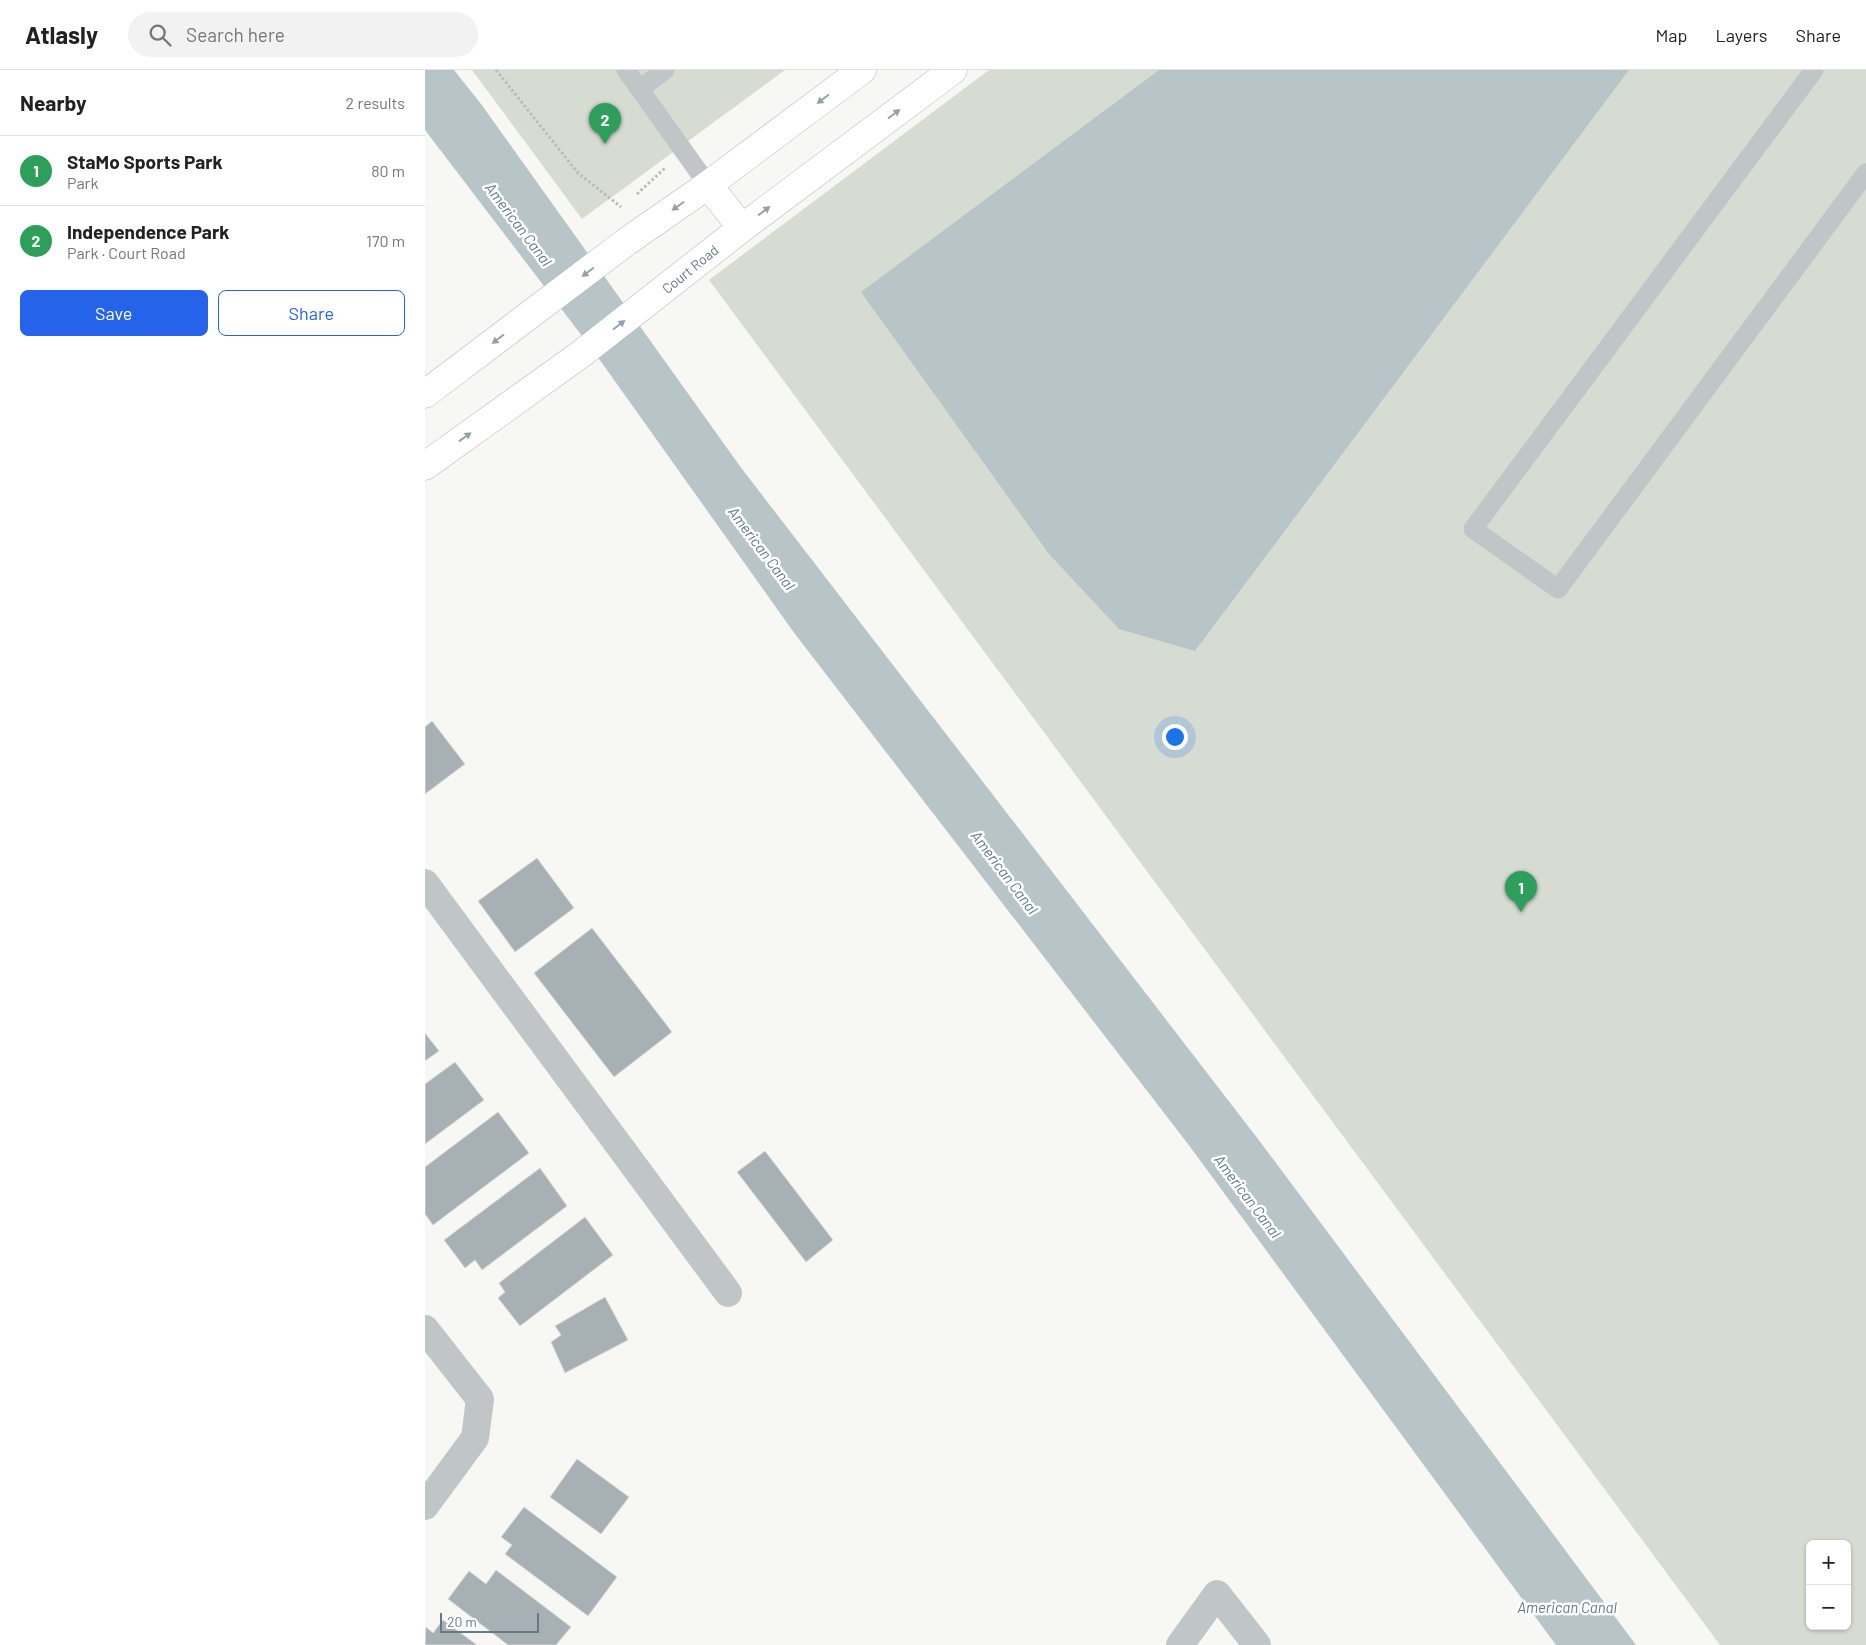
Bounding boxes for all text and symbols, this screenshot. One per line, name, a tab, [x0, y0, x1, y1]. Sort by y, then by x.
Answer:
search box	[128, 12, 478, 57]
text: Atlasly	[25, 20, 98, 49]
icon: search	[146, 21, 174, 49]
text: Search here	[186, 23, 285, 46]
text: Map	[1655, 24, 1687, 46]
text: Layers	[1715, 24, 1768, 46]
text: Share	[1796, 24, 1841, 46]
text: Nearby	[20, 90, 86, 115]
text: 2 results	[346, 93, 405, 112]
one-way arrow	[816, 94, 830, 104]
pin: 2	[589, 103, 621, 144]
one-way arrow	[887, 109, 901, 119]
text: StaMo Sports Park	[67, 150, 223, 173]
text: 1	[33, 161, 39, 180]
text: 80 m	[371, 161, 405, 180]
text: Park	[67, 173, 98, 192]
water label: American Canal	[482, 179, 557, 270]
one-way arrow	[671, 201, 685, 211]
one-way arrow	[757, 206, 771, 216]
text: Independence Park	[67, 220, 229, 243]
text: 2	[32, 231, 40, 250]
text: 170 m	[366, 231, 405, 250]
street label: Court Road	[658, 241, 722, 297]
text: Park · Court Road	[67, 243, 186, 262]
one-way arrow	[581, 267, 595, 277]
button: Save	[20, 290, 208, 336]
button: Share	[218, 290, 405, 336]
one-way arrow	[612, 319, 625, 330]
one-way arrow	[492, 334, 505, 345]
one-way arrow	[458, 432, 471, 442]
water label: American Canal	[725, 503, 800, 594]
your location	[1162, 724, 1188, 750]
water label: American Canal	[968, 827, 1043, 918]
pin: 1	[1505, 871, 1537, 912]
water label: American Canal	[1211, 1151, 1286, 1242]
map controls	[1806, 1540, 1851, 1630]
button: +	[1806, 1540, 1851, 1585]
button: −	[1806, 1585, 1851, 1630]
water label: American Canal	[1517, 1598, 1617, 1616]
scale bar	[440, 1610, 539, 1633]
text: 20 m	[447, 1613, 477, 1630]

